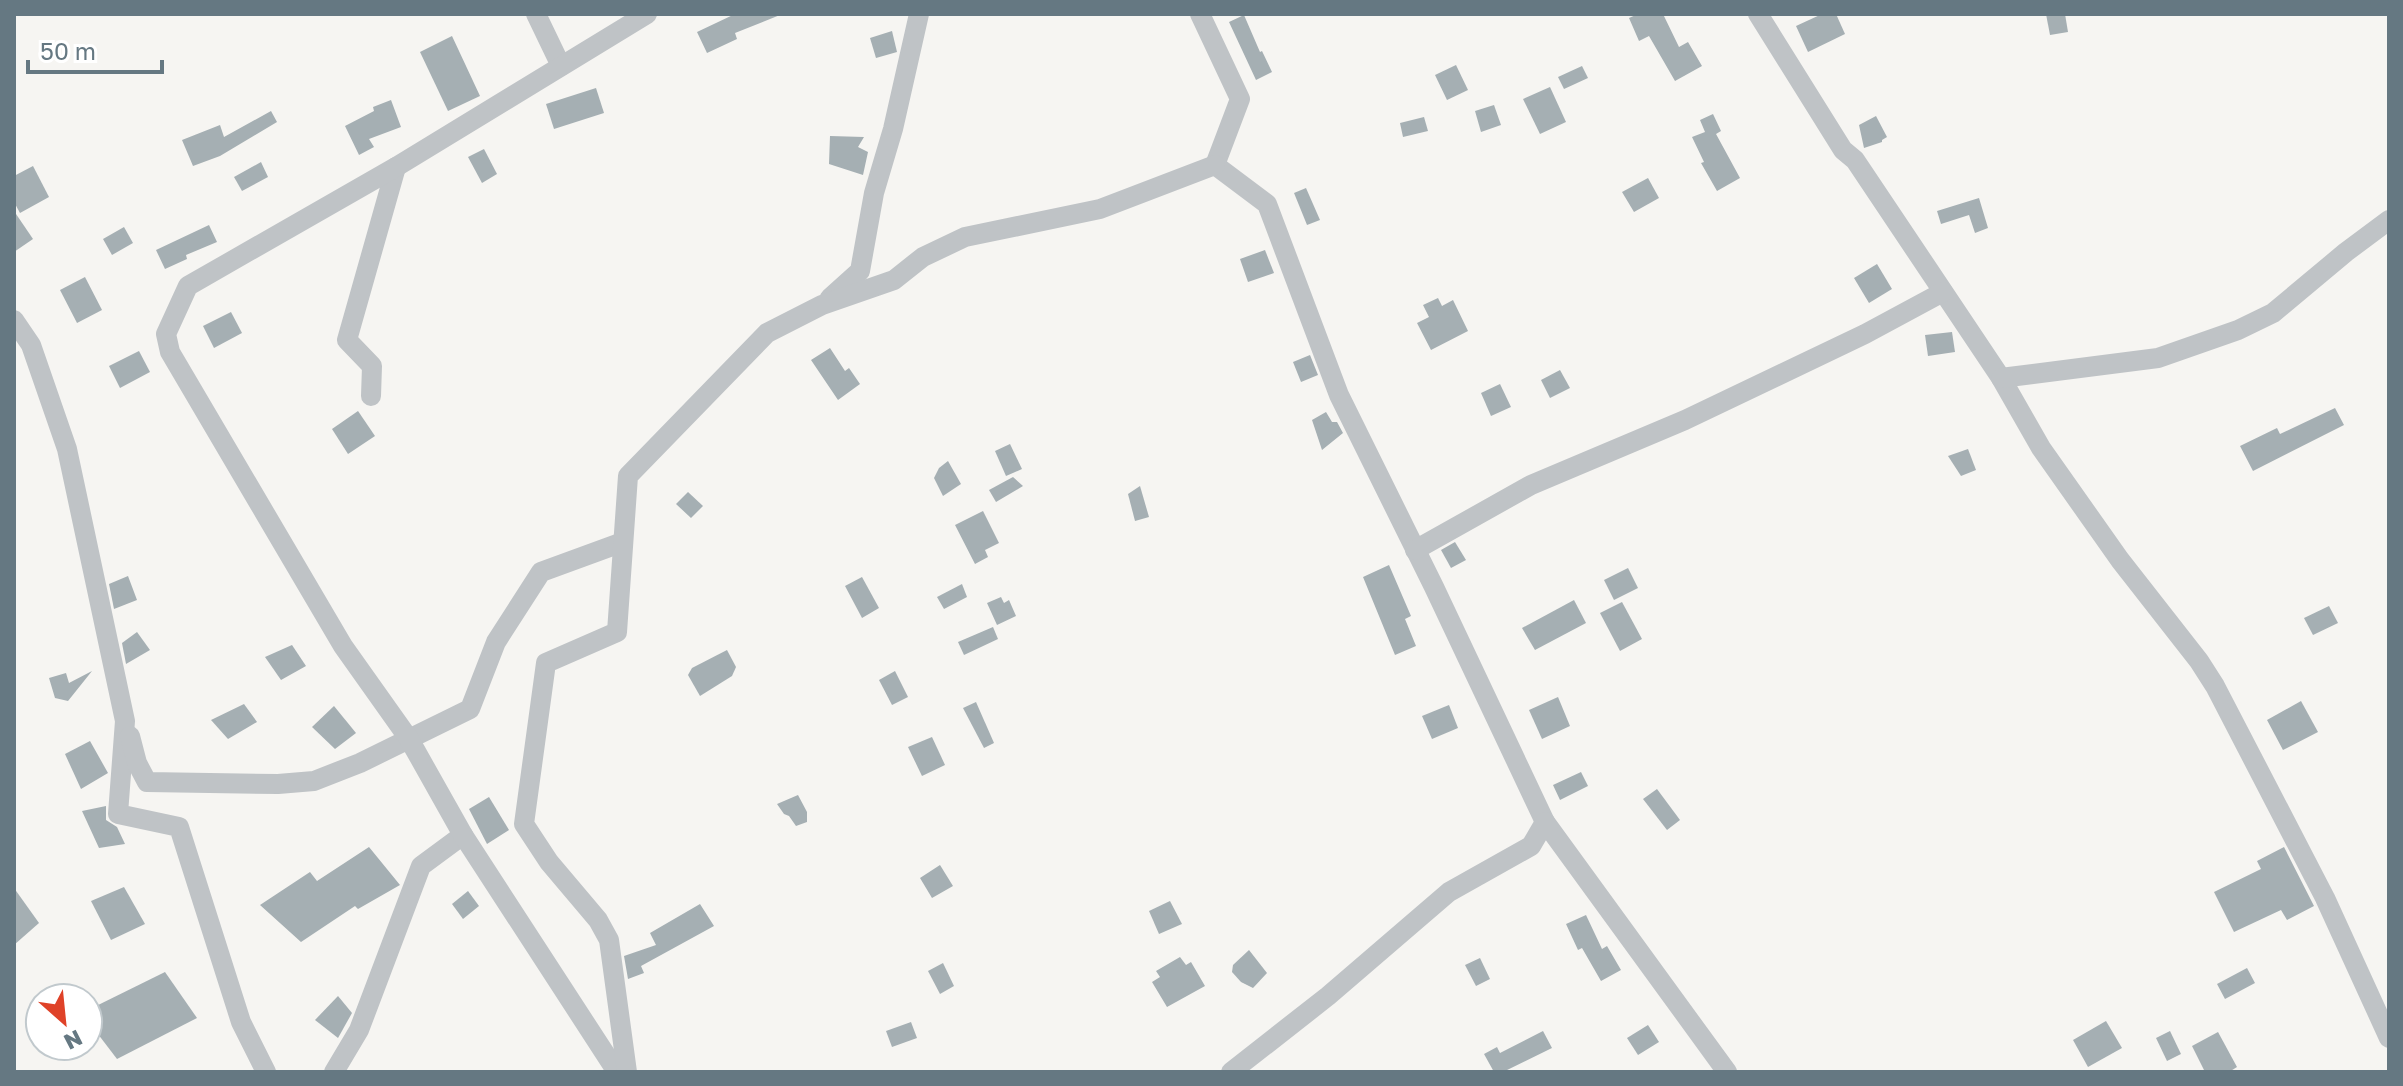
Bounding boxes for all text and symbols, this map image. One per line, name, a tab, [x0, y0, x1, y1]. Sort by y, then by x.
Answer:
scale bar	[28, 24, 162, 74]
text: 50 m	[40, 36, 96, 65]
north arrow	[24, 982, 104, 1062]
text: N	[60, 1024, 87, 1056]

